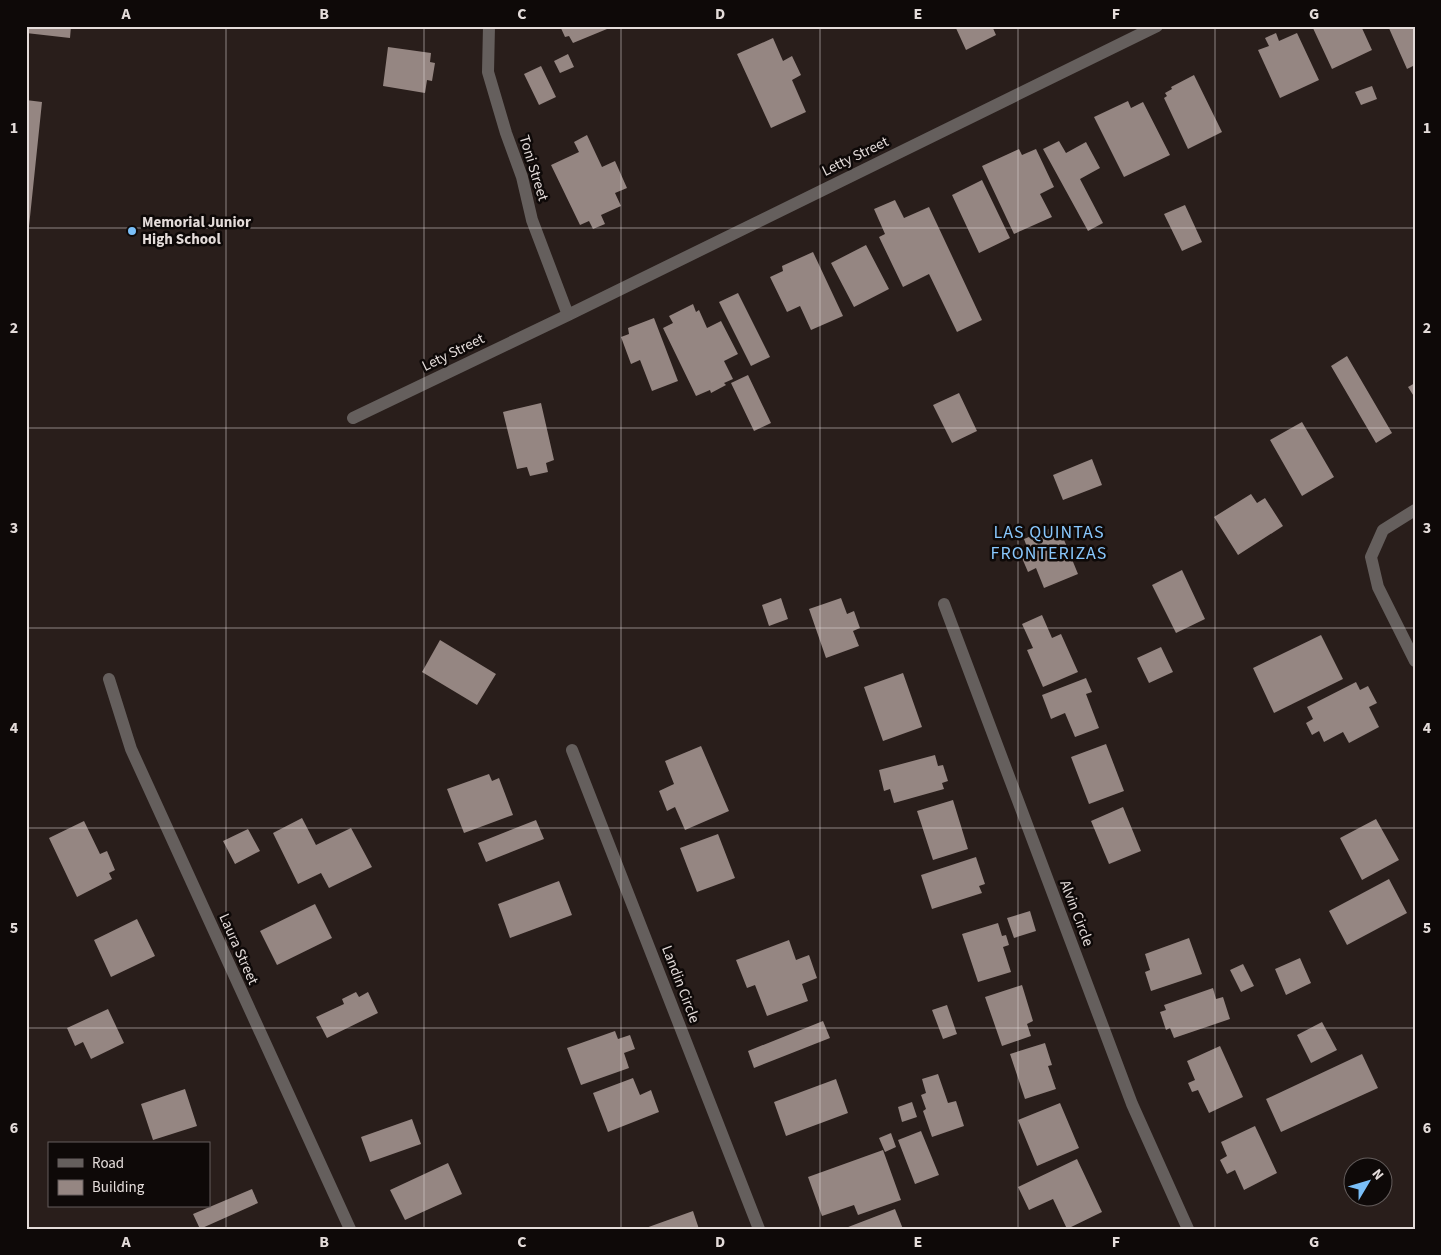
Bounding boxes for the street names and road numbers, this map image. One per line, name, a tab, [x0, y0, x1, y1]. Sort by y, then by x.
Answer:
street label: Letty Street	[818, 131, 892, 182]
street label: Toni Street	[514, 133, 553, 204]
street label: Lety Street	[418, 328, 488, 377]
street label: Alvin Circle	[1054, 877, 1099, 949]
street label: Laura Street	[213, 910, 264, 988]
street label: Landin Circle	[656, 942, 705, 1026]

